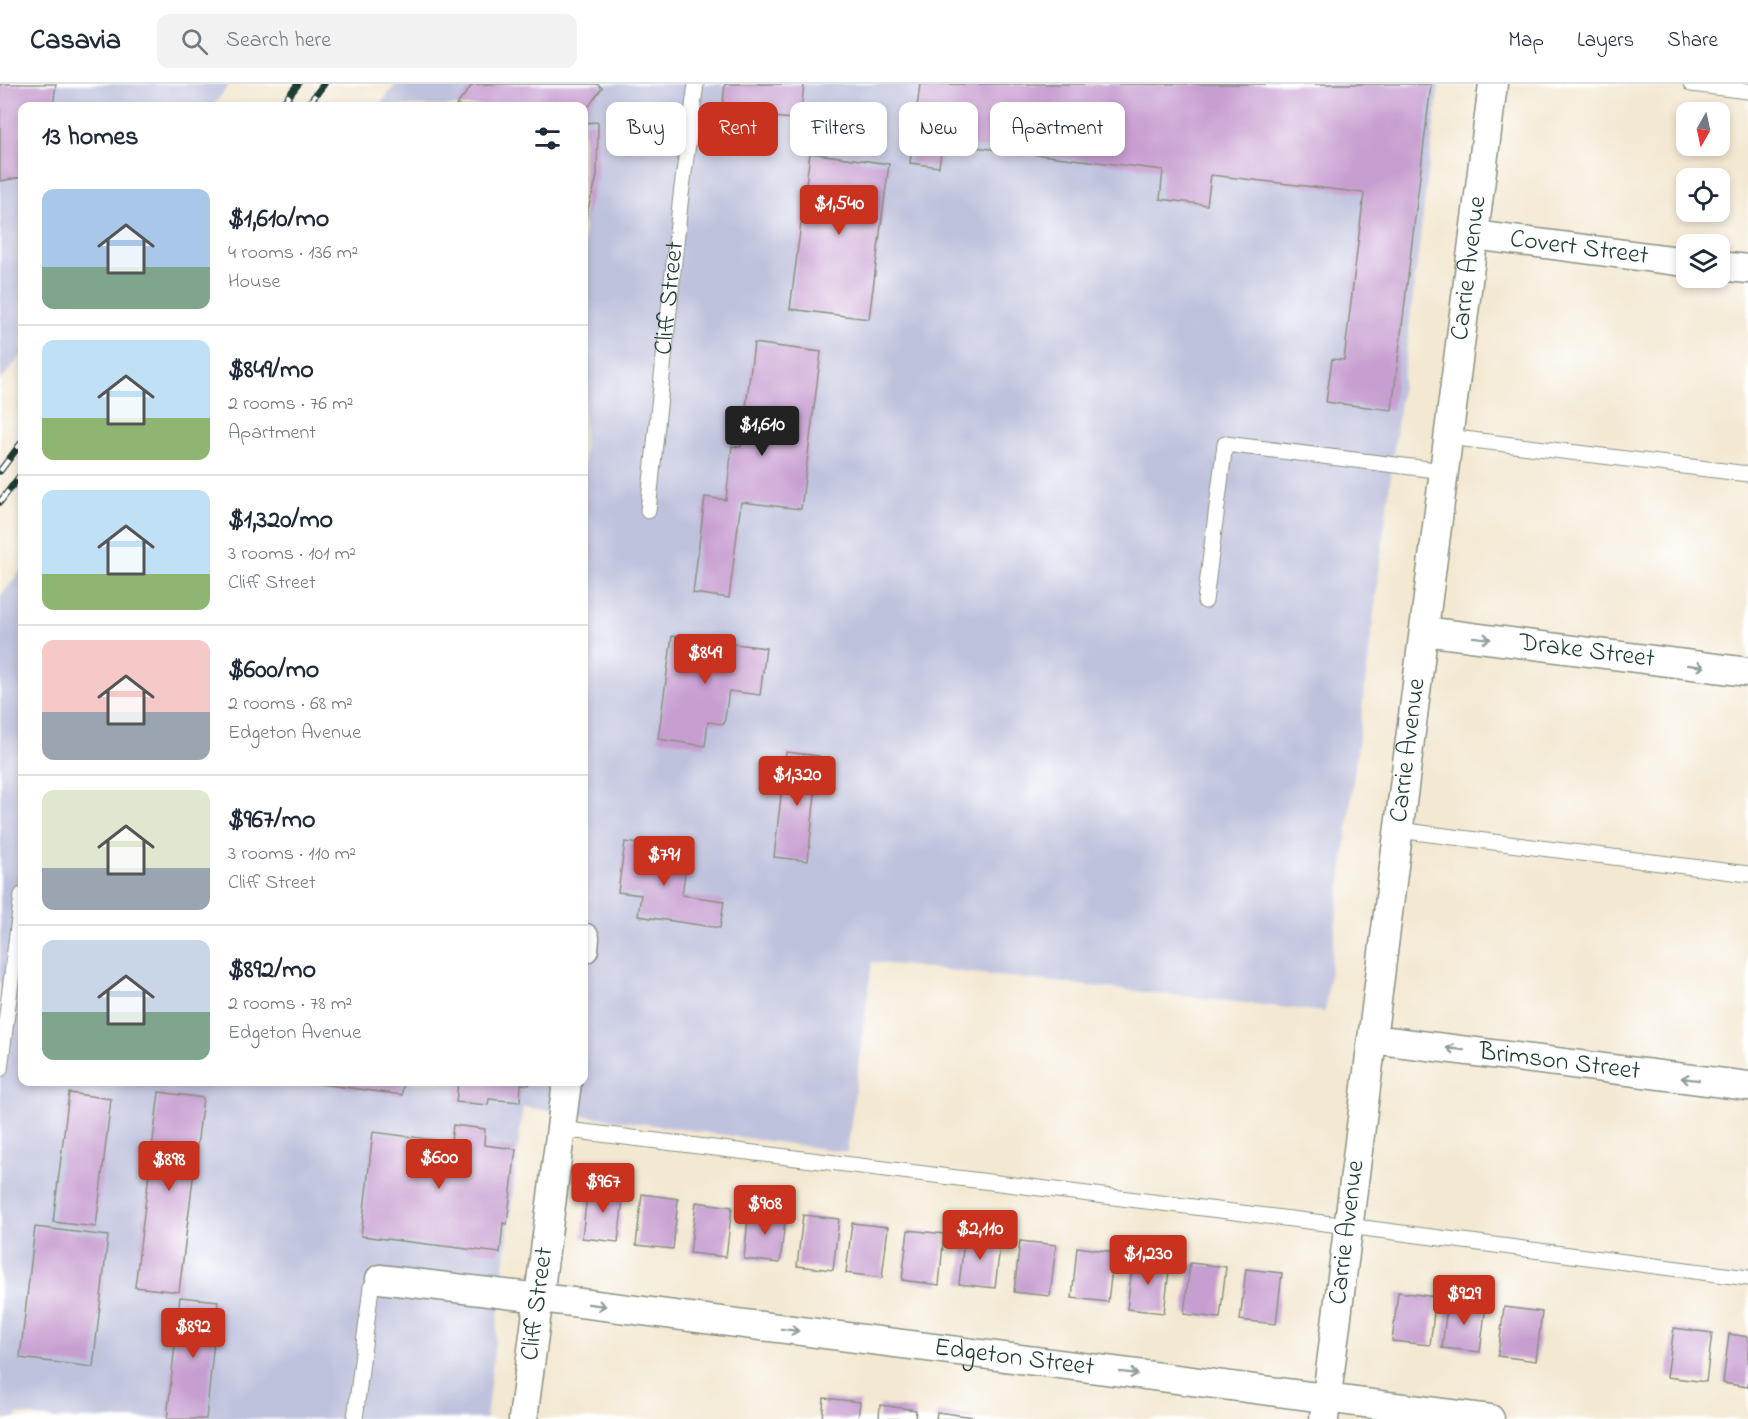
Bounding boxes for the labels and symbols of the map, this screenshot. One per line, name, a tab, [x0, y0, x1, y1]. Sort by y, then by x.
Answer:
north arrow	[1676, 102, 1730, 156]
pin: $1,540	[790, 185, 888, 236]
street label: Carrie Avenue	[1442, 193, 1498, 343]
street label: Covert Street	[1508, 221, 1651, 276]
street label: Cliff Street	[645, 239, 695, 357]
pin: $1,610	[713, 406, 811, 457]
street label: Drake Street	[1516, 624, 1657, 679]
one-way arrow	[1471, 633, 1491, 644]
pin: $849	[669, 634, 741, 685]
one-way arrow	[1685, 660, 1705, 671]
street label: Carrie Avenue	[1381, 676, 1437, 825]
pin: $1,320	[748, 756, 846, 807]
pin: $791	[628, 836, 700, 887]
street label: Brimson Street	[1476, 1033, 1643, 1091]
one-way arrow	[1445, 1044, 1465, 1055]
one-way arrow	[1681, 1073, 1700, 1084]
pin: $600	[403, 1139, 475, 1190]
pin: $898	[133, 1141, 205, 1192]
street label: Carrie Avenue	[1320, 1158, 1376, 1307]
pin: $967	[567, 1163, 639, 1214]
pin: $908	[729, 1185, 801, 1236]
pin: $2,110	[931, 1210, 1029, 1261]
pin: $1,230	[1099, 1235, 1197, 1286]
street label: Cliff Street	[512, 1245, 564, 1363]
pin: $929	[1428, 1275, 1500, 1326]
one-way arrow	[586, 1300, 606, 1311]
pin: $892	[157, 1308, 229, 1359]
one-way arrow	[780, 1324, 800, 1335]
street label: Edgeton Street	[932, 1329, 1097, 1387]
one-way arrow	[1119, 1368, 1139, 1379]

